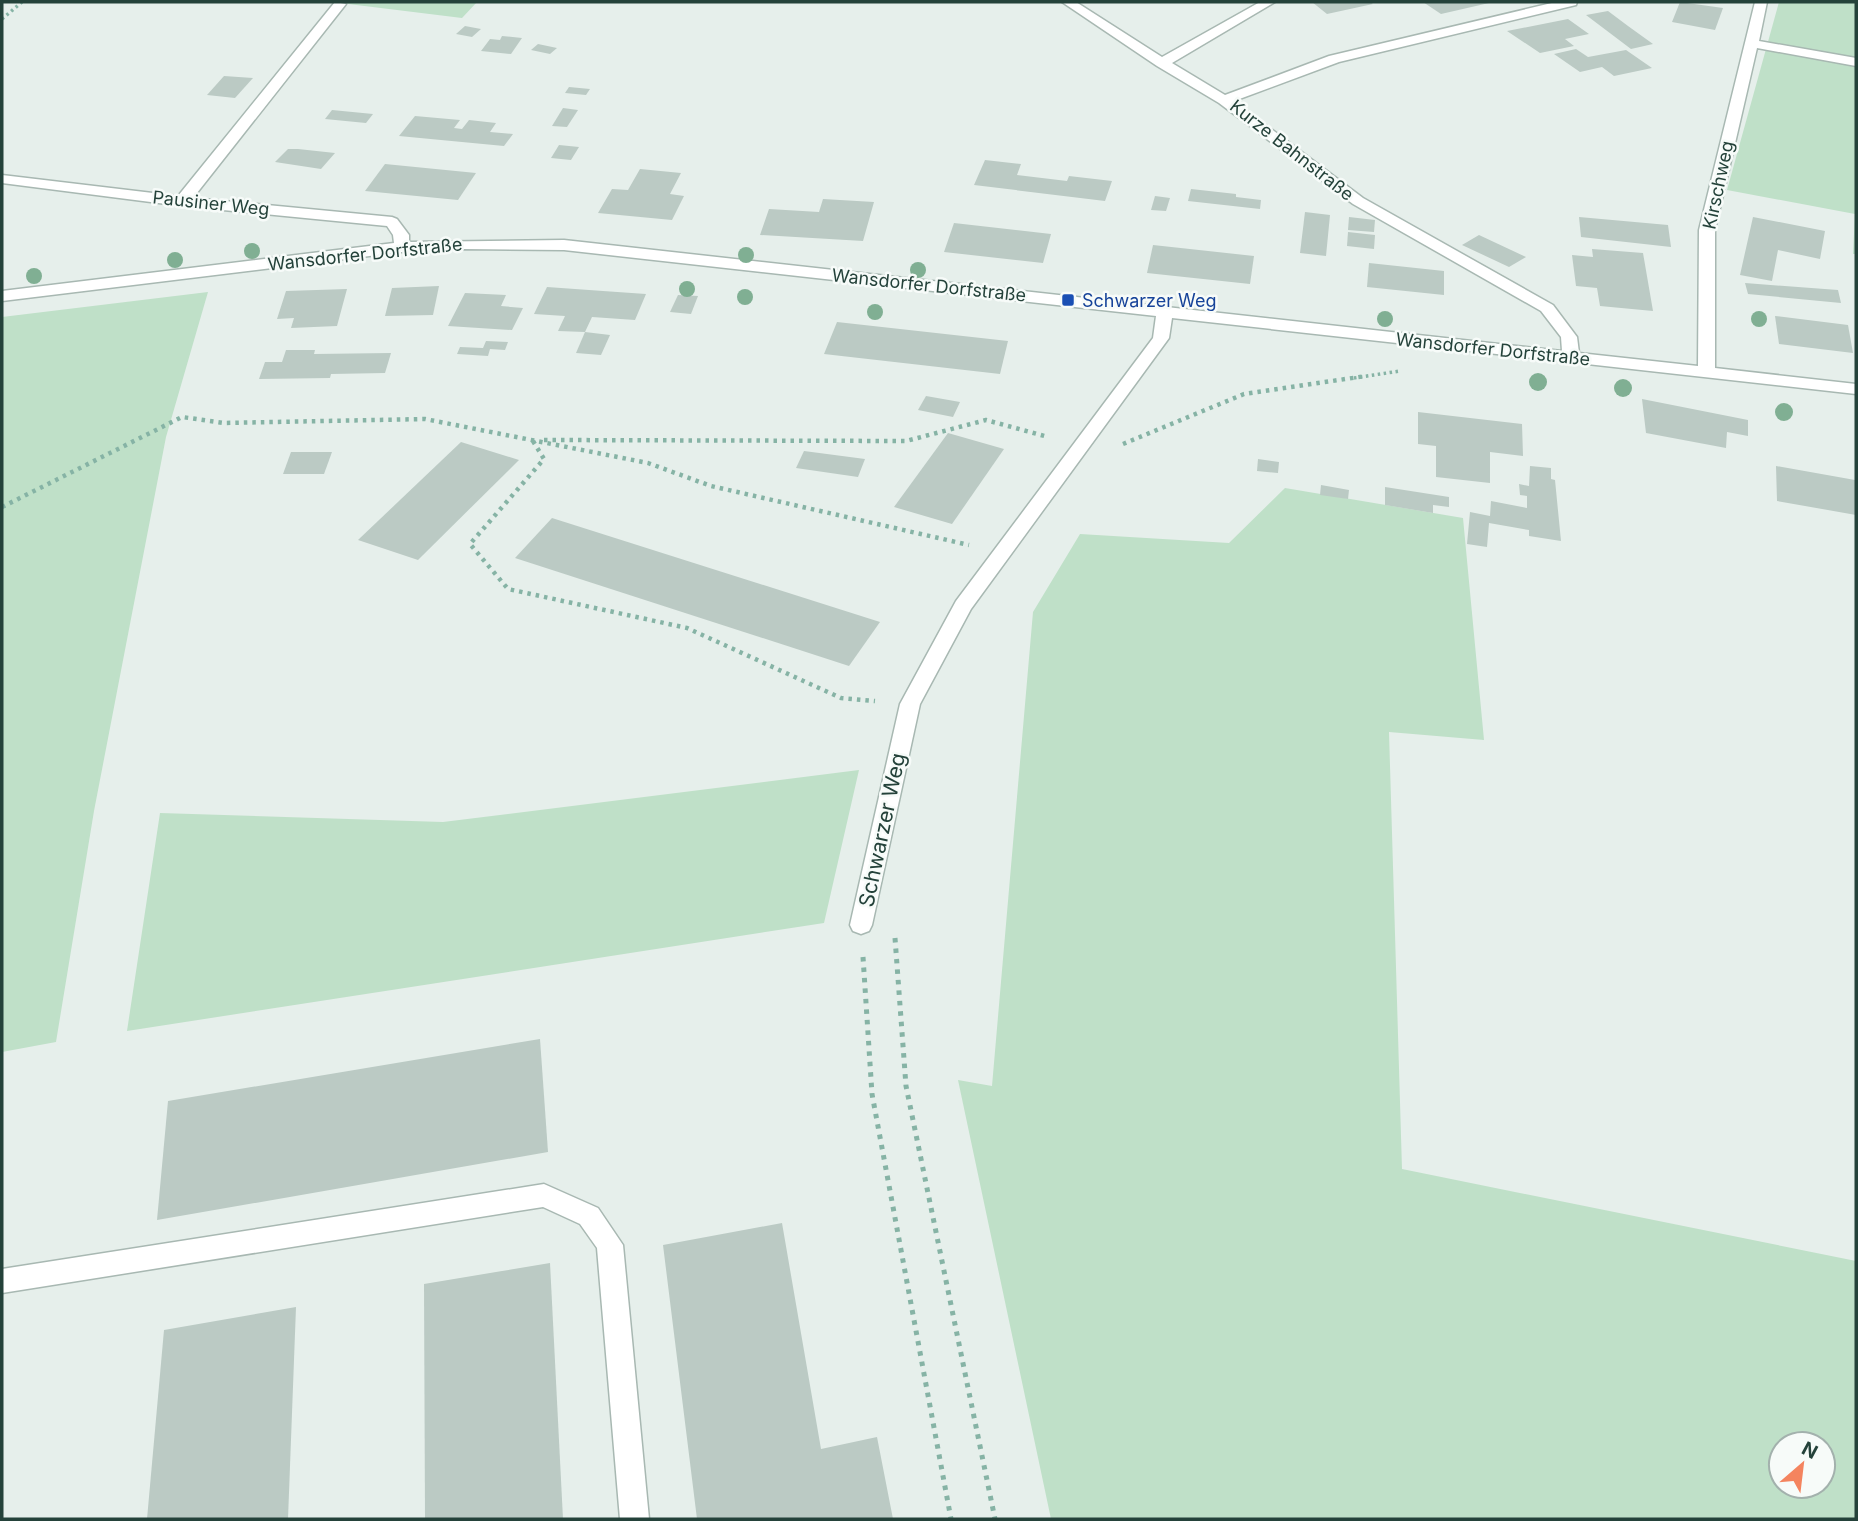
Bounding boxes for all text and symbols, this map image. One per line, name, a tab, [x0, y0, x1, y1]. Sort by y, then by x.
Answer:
street label: Kurze Bahnstraße	[1226, 95, 1358, 205]
street label: Kirschweg	[1698, 139, 1738, 231]
street label: Pausiner Weg	[152, 186, 270, 220]
street label: Wansdorfer Dorfstraße	[267, 233, 463, 275]
street label: Wansdorfer Dorfstraße	[831, 264, 1027, 306]
place label: Schwarzer Weg	[1082, 290, 1216, 311]
marker: Schwarzer Weg	[1060, 292, 1076, 308]
street label: Wansdorfer Dorfstraße	[1395, 328, 1591, 370]
street label: Schwarzer Weg	[853, 751, 911, 909]
north arrow	[1767, 1430, 1837, 1500]
text: N	[1798, 1437, 1822, 1464]

